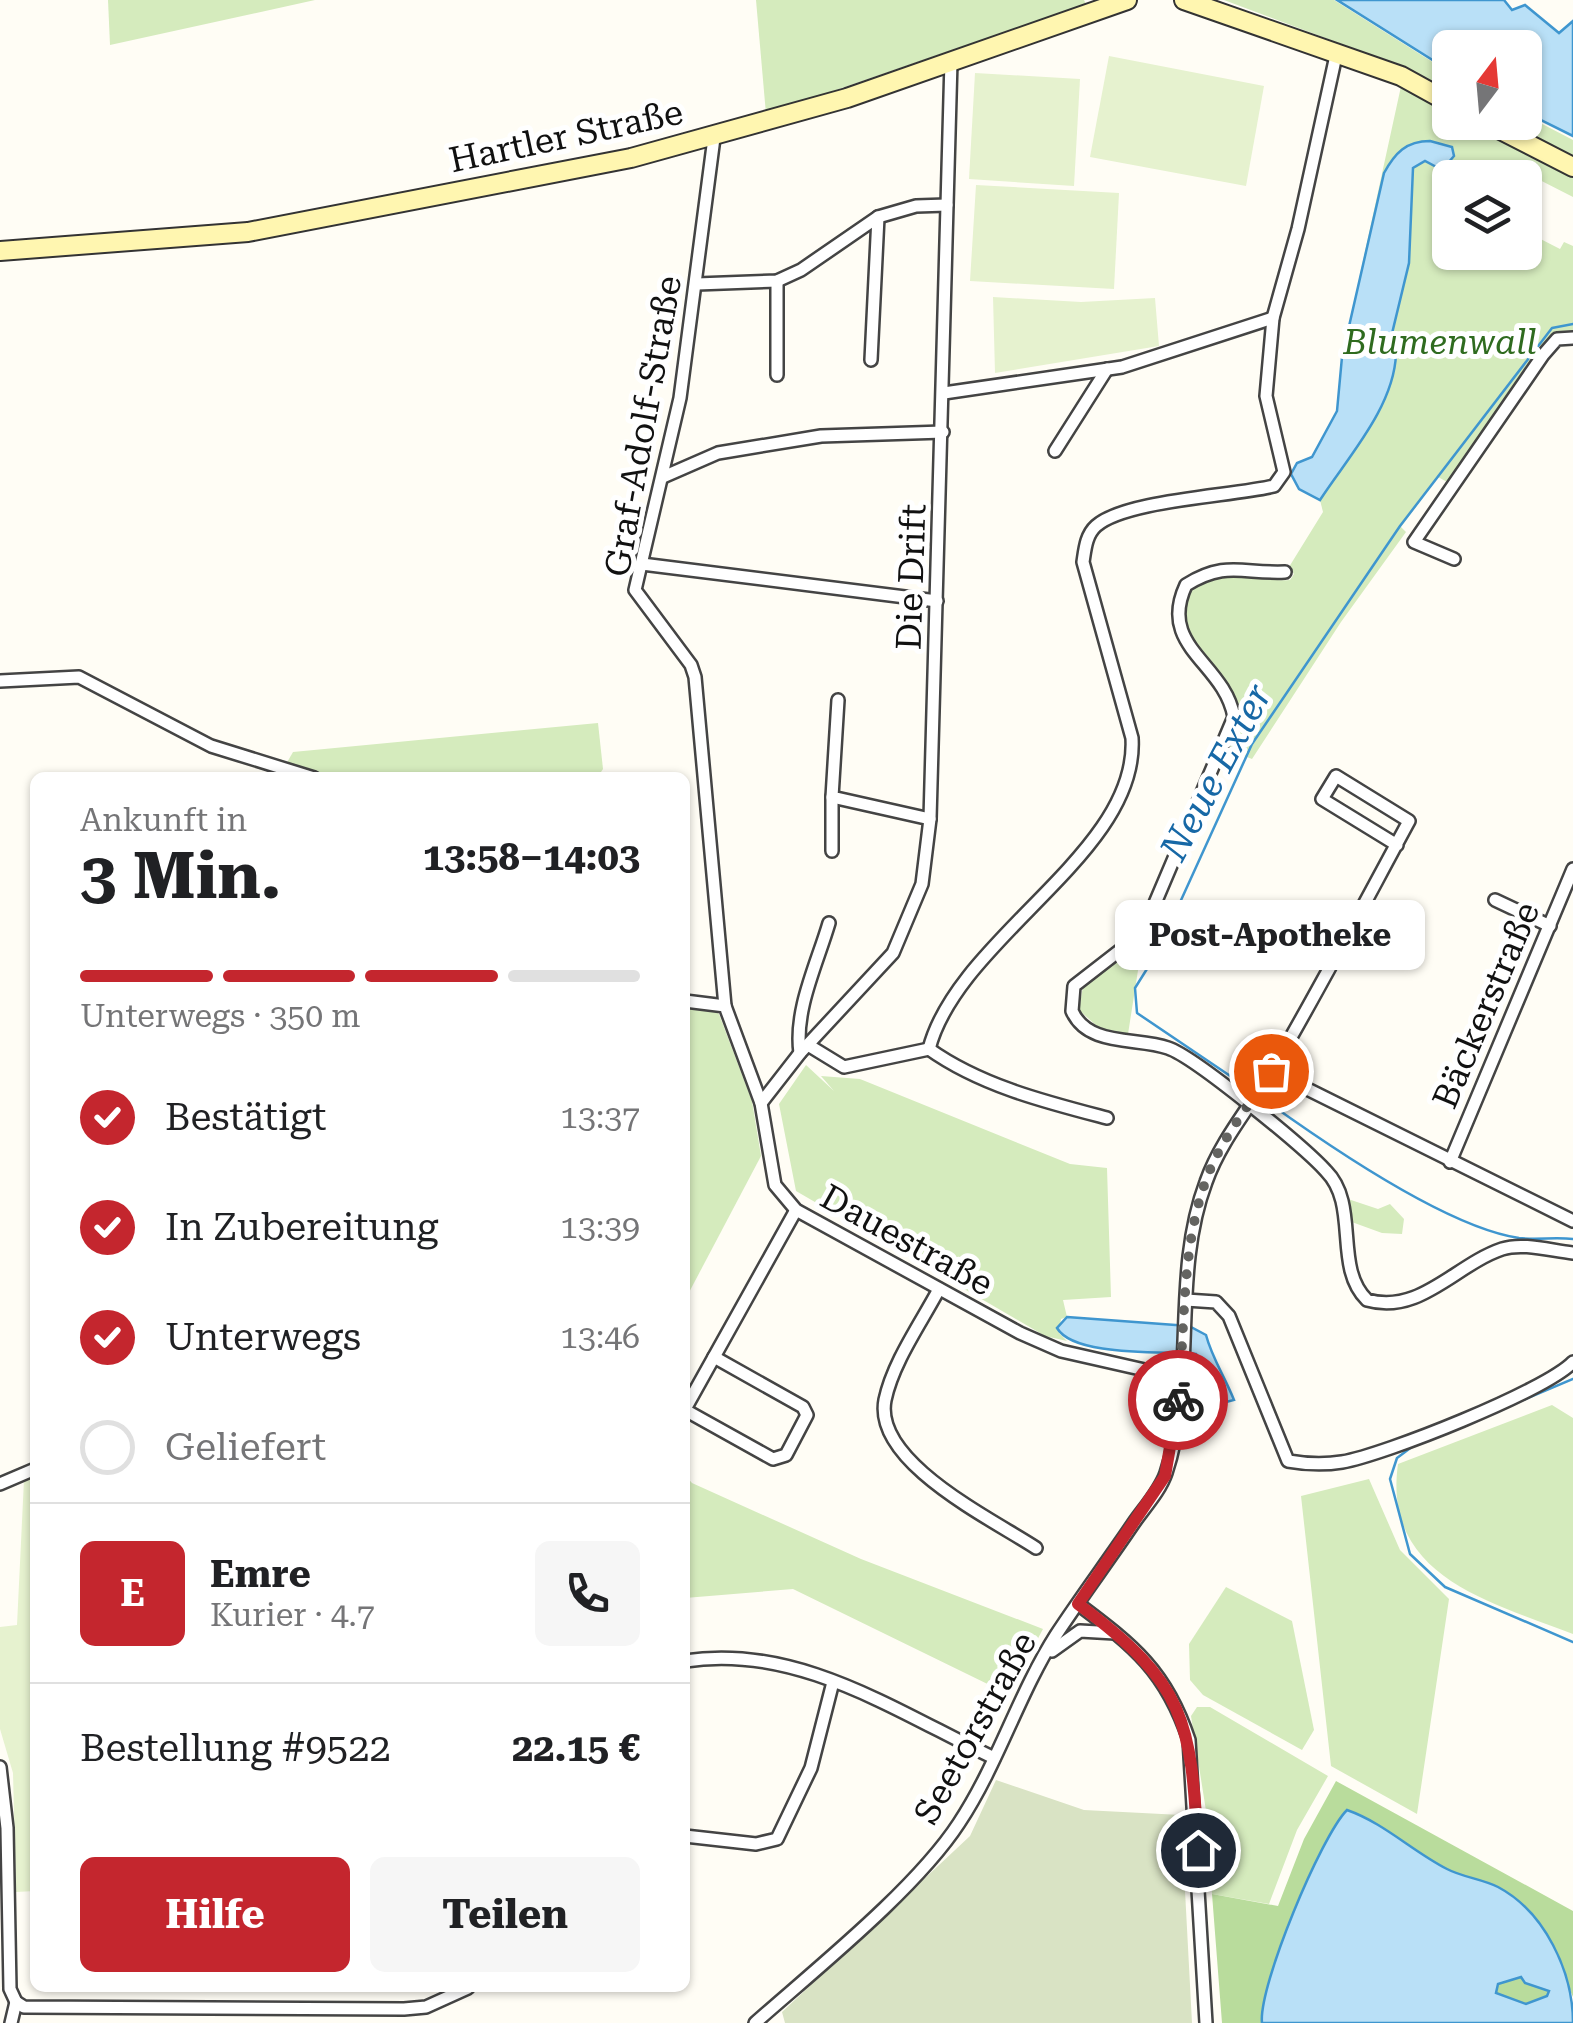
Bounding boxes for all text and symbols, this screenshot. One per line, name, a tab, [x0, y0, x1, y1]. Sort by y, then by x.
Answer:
north arrow	[1432, 30, 1542, 140]
map controls	[1432, 30, 1542, 270]
street label: Hartler Straße	[446, 92, 687, 181]
button: layers	[1432, 160, 1542, 270]
street label: Graf-Adolf-Straße	[597, 272, 690, 580]
park label: Blumenwall	[1342, 322, 1537, 363]
street label: Die Drift	[888, 503, 935, 651]
water label: Neue Exter	[1151, 676, 1281, 869]
text: Ankunft in	[80, 801, 247, 839]
text: 13:58–14:03	[423, 835, 640, 879]
text: 3 Min.	[80, 838, 281, 914]
street label: Bäckerstraße	[1425, 896, 1548, 1114]
callout: Post-Apotheke	[1116, 901, 1426, 971]
text: Post-Apotheke	[1149, 916, 1391, 954]
text: Unterwegs · 350 m	[80, 997, 360, 1035]
pin	[1229, 1029, 1314, 1114]
icon: bag	[1244, 1044, 1299, 1099]
icon: check	[80, 1090, 135, 1145]
text: Bestätigt	[165, 1095, 326, 1139]
text: 13:37	[560, 1098, 640, 1136]
street label: Dauestraße	[813, 1176, 1000, 1305]
icon: check	[80, 1200, 135, 1255]
text: In Zubereitung	[165, 1205, 438, 1249]
text: 13:39	[560, 1208, 640, 1246]
icon: check	[80, 1310, 135, 1365]
text: Unterwegs	[165, 1315, 361, 1359]
text: 13:46	[560, 1318, 640, 1356]
courier	[1128, 1350, 1228, 1450]
icon: bike	[1151, 1373, 1206, 1428]
text: Geliefert	[165, 1425, 326, 1469]
button: phone	[535, 1541, 640, 1646]
text: Emre	[210, 1552, 311, 1596]
text: E	[120, 1571, 145, 1615]
text: Kurier · 4.7	[210, 1596, 375, 1634]
street label: Seetorstraße	[906, 1625, 1045, 1831]
text: Bestellung #9522	[80, 1726, 391, 1770]
text: 22.15 €	[512, 1726, 640, 1770]
pin	[1156, 1808, 1241, 1893]
icon: home	[1171, 1823, 1226, 1878]
button: Hilfe	[80, 1857, 350, 1972]
button: Teilen	[370, 1857, 640, 1972]

